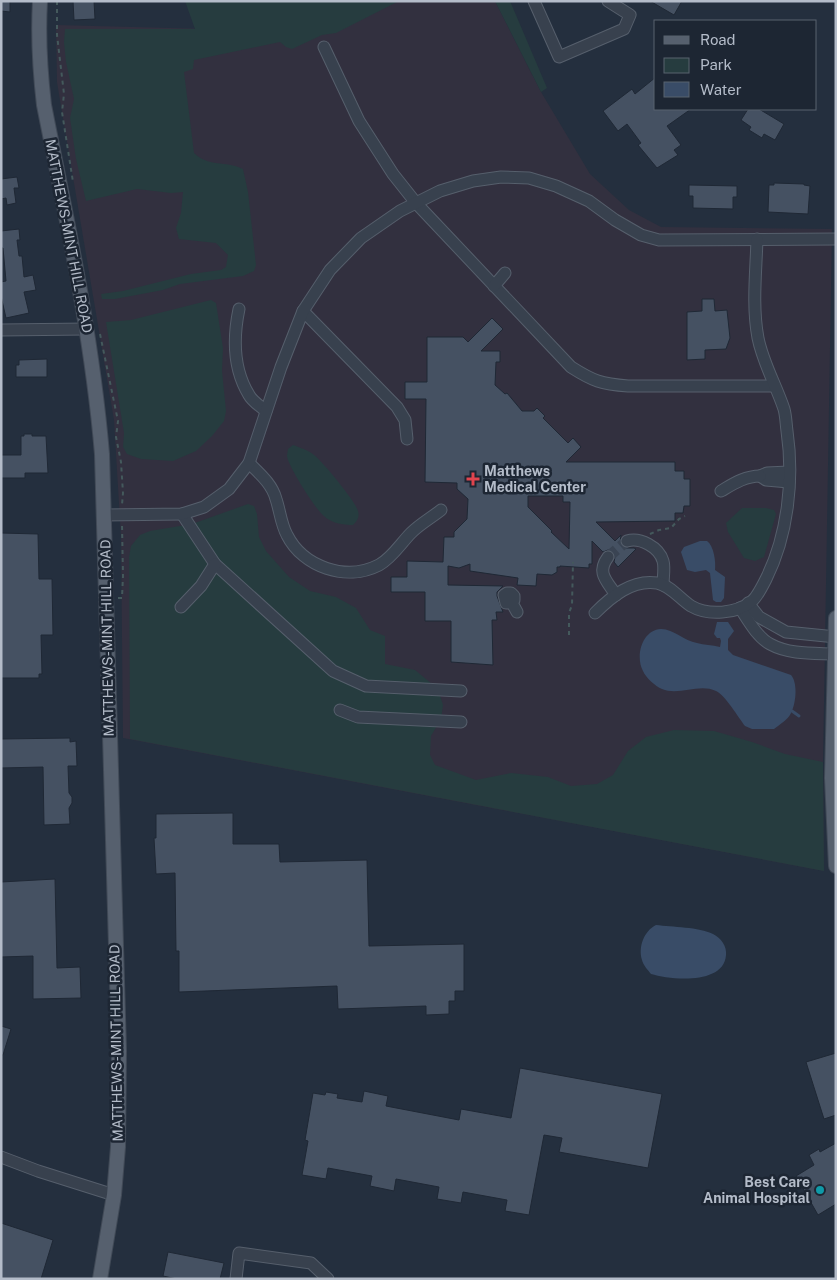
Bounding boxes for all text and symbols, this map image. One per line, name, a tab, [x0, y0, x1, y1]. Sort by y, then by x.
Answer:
legend	[654, 20, 817, 110]
text: Road	[700, 31, 736, 48]
text: Park	[700, 56, 732, 73]
text: Water	[700, 81, 742, 98]
street label: MATTHEWS-MINT HILL ROAD	[42, 138, 96, 334]
place label: Matthews Medical Center	[484, 463, 586, 495]
marker: Matthews Medical Center	[466, 472, 480, 486]
street label: MATTHEWS-MINT HILL ROAD	[97, 539, 117, 737]
street label: MATTHEWS-MINT HILL ROAD	[106, 944, 126, 1142]
place label: Best Care Animal Hospital	[703, 1174, 810, 1206]
marker: Best Care Animal Hospital	[814, 1184, 826, 1196]

